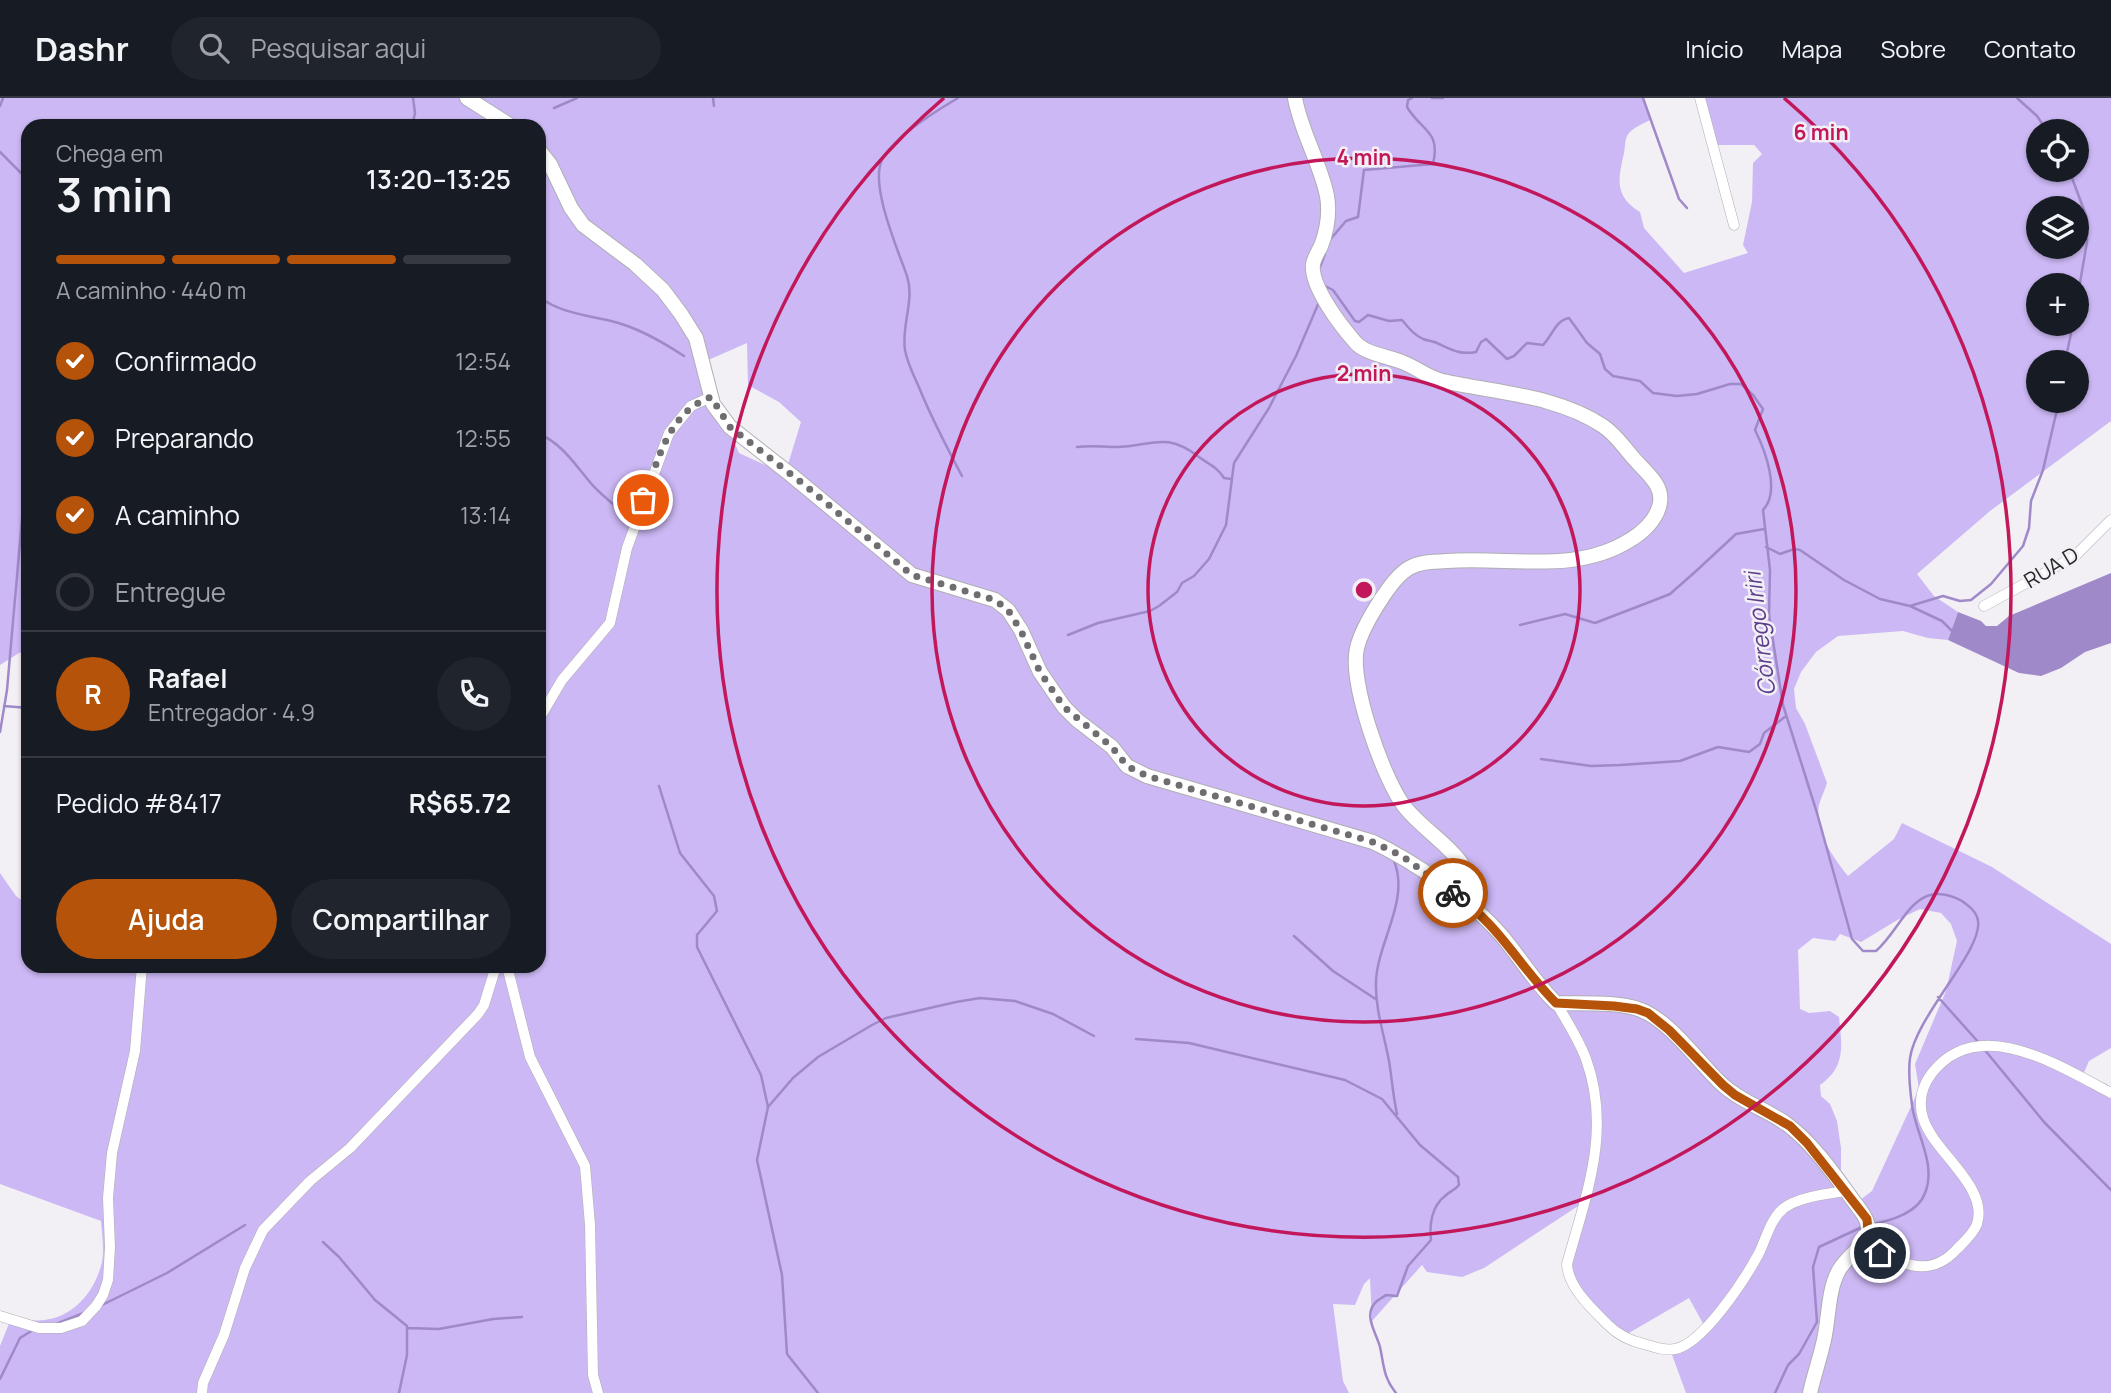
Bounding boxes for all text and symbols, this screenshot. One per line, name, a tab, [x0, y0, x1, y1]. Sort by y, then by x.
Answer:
search box	[171, 17, 661, 80]
text: Dashr	[35, 26, 129, 71]
icon: search	[195, 29, 233, 67]
text: Pesquisar aqui	[251, 30, 426, 66]
text: Início	[1685, 32, 1743, 65]
text: Mapa	[1781, 32, 1842, 65]
text: Sobre	[1880, 32, 1946, 65]
text: Contato	[1984, 32, 2076, 65]
text: 6 min	[1793, 118, 1849, 146]
map controls	[2026, 119, 2089, 413]
button: locate	[2026, 119, 2089, 182]
text: Chega em	[56, 137, 163, 169]
text: 4 min	[1337, 143, 1391, 171]
text: 13:20–13:25	[366, 161, 511, 197]
text: 3 min	[56, 163, 173, 226]
button: layers	[2026, 196, 2089, 259]
button: +	[2026, 273, 2089, 336]
text: A caminho · 440 m	[56, 274, 246, 306]
icon: check	[56, 342, 94, 380]
text: Confirmado	[115, 343, 257, 379]
text: 12:54	[455, 345, 511, 377]
button: −	[2026, 350, 2089, 413]
text: 2 min	[1337, 359, 1391, 387]
icon: check	[56, 419, 94, 457]
text: Preparando	[115, 420, 254, 456]
text: 12:55	[455, 422, 511, 454]
pin	[613, 470, 673, 530]
icon: bag	[624, 481, 662, 519]
icon: check	[56, 496, 94, 534]
text: A caminho	[115, 497, 240, 533]
text: 13:14	[460, 499, 511, 531]
street label: RUA D	[2019, 540, 2083, 594]
water label: Córrego Iriri	[1735, 568, 1782, 698]
text: Entregue	[115, 574, 226, 610]
centre of rings	[1352, 578, 1376, 602]
button: phone	[437, 657, 511, 731]
text: Rafael	[148, 660, 228, 696]
text: R	[84, 676, 102, 712]
text: Entregador · 4.9	[148, 696, 315, 728]
text: Pedido #8417	[56, 785, 222, 821]
text: R$65.72	[409, 785, 511, 821]
courier	[1418, 858, 1488, 928]
icon: bike	[1434, 874, 1472, 912]
button: Ajuda	[56, 879, 277, 959]
button: Compartilhar	[291, 879, 511, 959]
pin	[1850, 1223, 1910, 1283]
icon: home	[1861, 1234, 1899, 1272]

